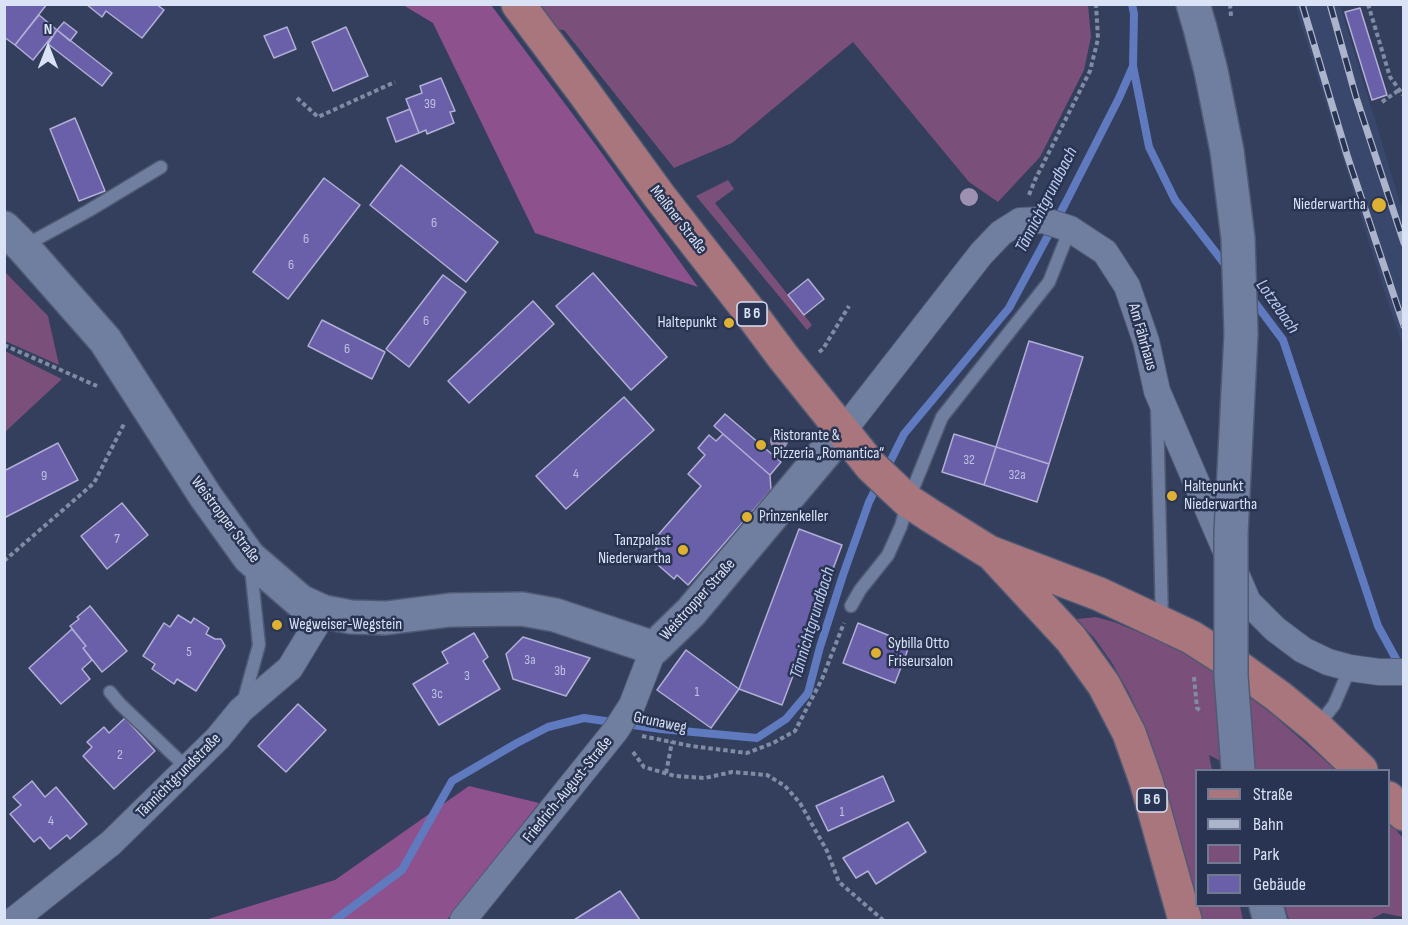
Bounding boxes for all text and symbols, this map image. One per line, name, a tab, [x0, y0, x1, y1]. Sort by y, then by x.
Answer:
north arrow	[18, 18, 78, 78]
text: N	[44, 20, 52, 39]
house number: 39	[424, 96, 436, 112]
water label: Tännichtgrundbach	[1011, 144, 1083, 256]
street label: Meißner Straße	[645, 182, 711, 258]
place label: Niederwartha	[1293, 195, 1366, 215]
marker: Niederwartha	[1370, 196, 1388, 214]
house number: 6	[431, 215, 437, 231]
house number: 6	[303, 231, 309, 247]
house number: 6	[288, 257, 294, 273]
water label: Lotzebach	[1251, 276, 1303, 338]
street label: Am Fährhaus	[1123, 301, 1161, 373]
road number: B 6	[737, 302, 767, 326]
house number: 6	[423, 313, 429, 329]
place label: Haltepunkt	[657, 313, 717, 333]
marker: Haltepunkt	[722, 316, 736, 330]
house number: 6	[344, 341, 350, 357]
place label: Ristorante & Pizzeria „Romantica“	[773, 426, 884, 464]
marker: Ristorante & Pizzeria „Romantica“	[754, 438, 768, 452]
house number: 32	[963, 452, 975, 468]
house number: 4	[573, 466, 579, 482]
house number: 32a	[1008, 467, 1026, 483]
house number: 9	[41, 468, 47, 484]
street label: Weistropper Straße	[186, 473, 264, 567]
place label: Haltepunkt Niederwartha	[1184, 477, 1257, 515]
marker: Haltepunkt Niederwartha	[1165, 489, 1179, 503]
place label: Prinzenkeller	[759, 507, 828, 527]
marker: Prinzenkeller	[740, 510, 754, 524]
house number: 7	[114, 531, 120, 547]
place label: Tanzpalast Niederwartha	[598, 531, 671, 569]
marker: Tanzpalast Niederwartha	[676, 543, 690, 557]
street label: Weistropper Straße	[656, 555, 740, 645]
water label: Tännichtgrundbach	[786, 565, 840, 681]
place label: Wegweiser-Wegstein	[289, 615, 402, 635]
marker: Wegweiser-Wegstein	[270, 618, 284, 632]
place label: Sybilla Otto Friseursalon	[888, 634, 953, 672]
house number: 5	[186, 644, 192, 660]
marker: Sybilla Otto Friseursalon	[869, 646, 883, 660]
house number: 3a	[524, 652, 536, 668]
house number: 3b	[554, 663, 566, 679]
house number: 3	[464, 668, 470, 684]
house number: 1	[695, 684, 699, 700]
house number: 3c	[431, 686, 443, 702]
street label: Grunaweg	[632, 708, 688, 738]
street label: Tännichtgrundstraße	[133, 730, 225, 822]
street label: Friedrich-August-Straße	[519, 733, 617, 847]
house number: 2	[117, 747, 123, 763]
legend	[1195, 769, 1390, 907]
text: Straße	[1253, 784, 1293, 805]
road number: B 6	[1137, 788, 1167, 812]
house number: 1	[840, 804, 844, 820]
house number: 4	[48, 813, 54, 829]
text: Bahn	[1253, 814, 1283, 835]
text: Park	[1253, 844, 1279, 865]
text: Gebäude	[1253, 874, 1306, 895]

